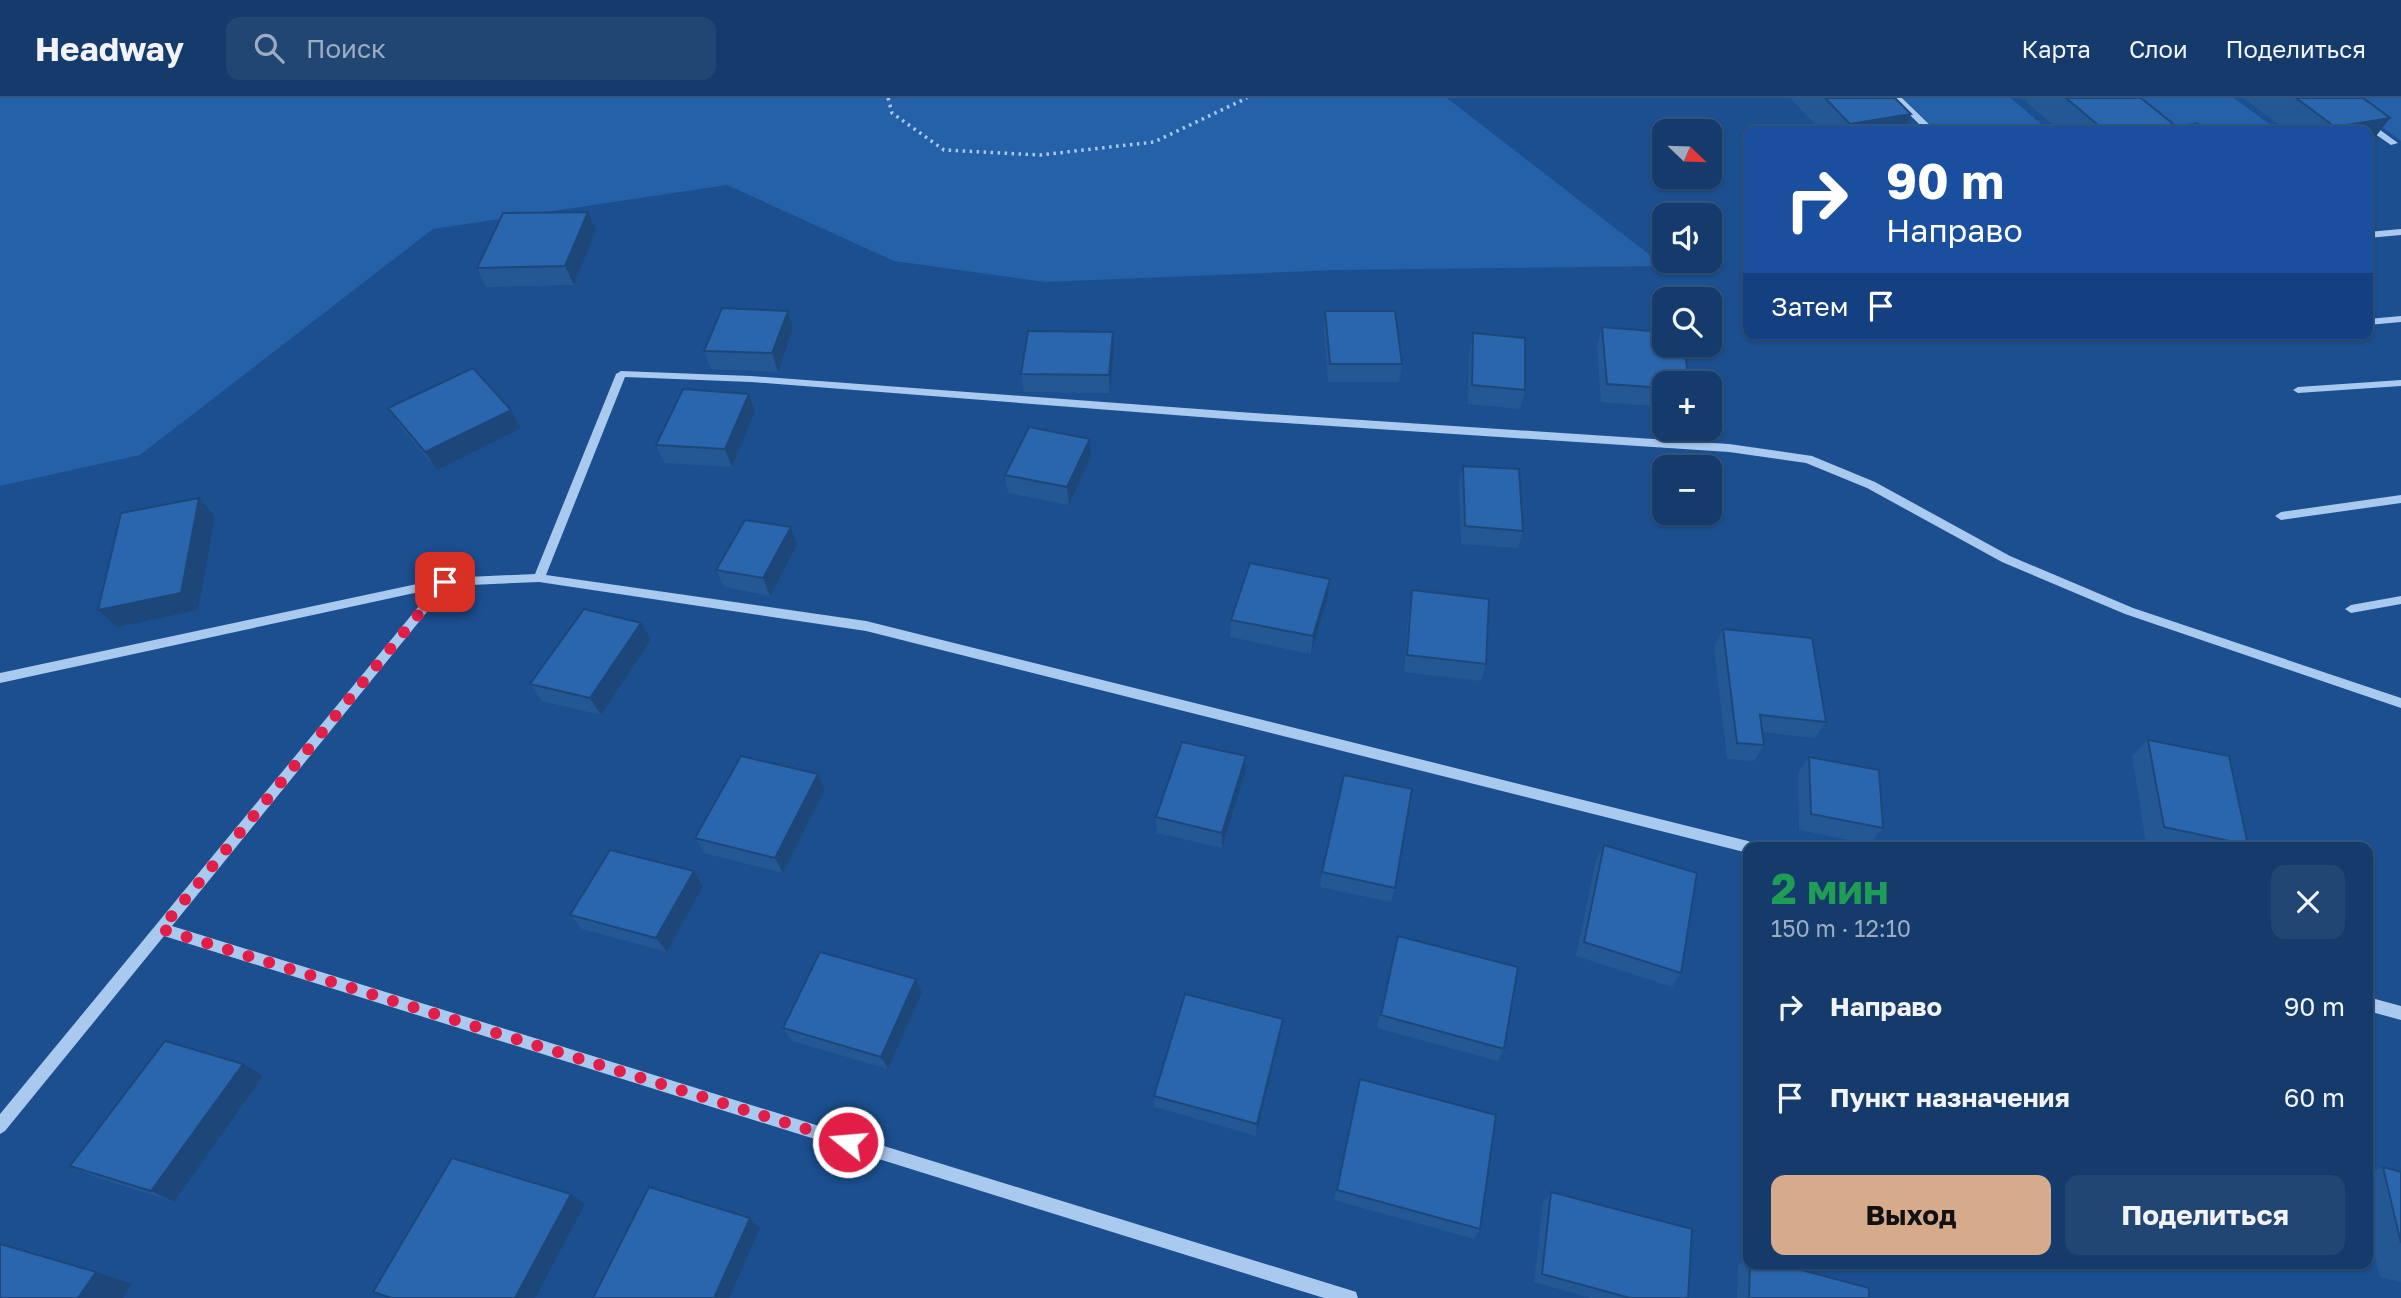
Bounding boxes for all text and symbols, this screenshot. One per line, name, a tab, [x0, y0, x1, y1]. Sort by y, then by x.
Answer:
search box	[226, 17, 716, 80]
text: Headway	[35, 29, 184, 68]
icon: search	[250, 29, 288, 67]
text: Поиск	[306, 33, 386, 64]
text: Карта	[2021, 34, 2091, 63]
text: Слои	[2129, 34, 2188, 63]
text: Поделиться	[2226, 34, 2366, 63]
north arrow	[1652, 119, 1722, 189]
map controls	[1652, 119, 1722, 525]
text: 90 m	[1886, 151, 2004, 210]
icon: right	[1771, 154, 1862, 245]
button: sound	[1652, 203, 1722, 273]
text: Направо	[1886, 211, 2023, 249]
button: search	[1652, 287, 1722, 357]
icon: arrive	[1862, 287, 1900, 325]
text: Затем	[1771, 291, 1848, 322]
button: +	[1652, 371, 1722, 441]
button: −	[1652, 455, 1722, 525]
pin	[415, 552, 475, 612]
icon: arrive	[426, 563, 464, 601]
text: 2 мин	[1771, 863, 1889, 913]
button: close	[2271, 865, 2345, 939]
text: 150 m · 12:10	[1771, 914, 1911, 942]
icon: right	[1771, 988, 1809, 1026]
text: Направо	[1830, 991, 1942, 1022]
text: 90 m	[2284, 991, 2345, 1022]
icon: arrive	[1771, 1079, 1809, 1117]
text: Пункт назначения	[1830, 1082, 2070, 1113]
text: 60 m	[2284, 1082, 2345, 1113]
position arrow	[811, 1105, 885, 1179]
button: Выход	[1771, 1175, 2051, 1255]
button: Поделиться	[2065, 1175, 2345, 1255]

